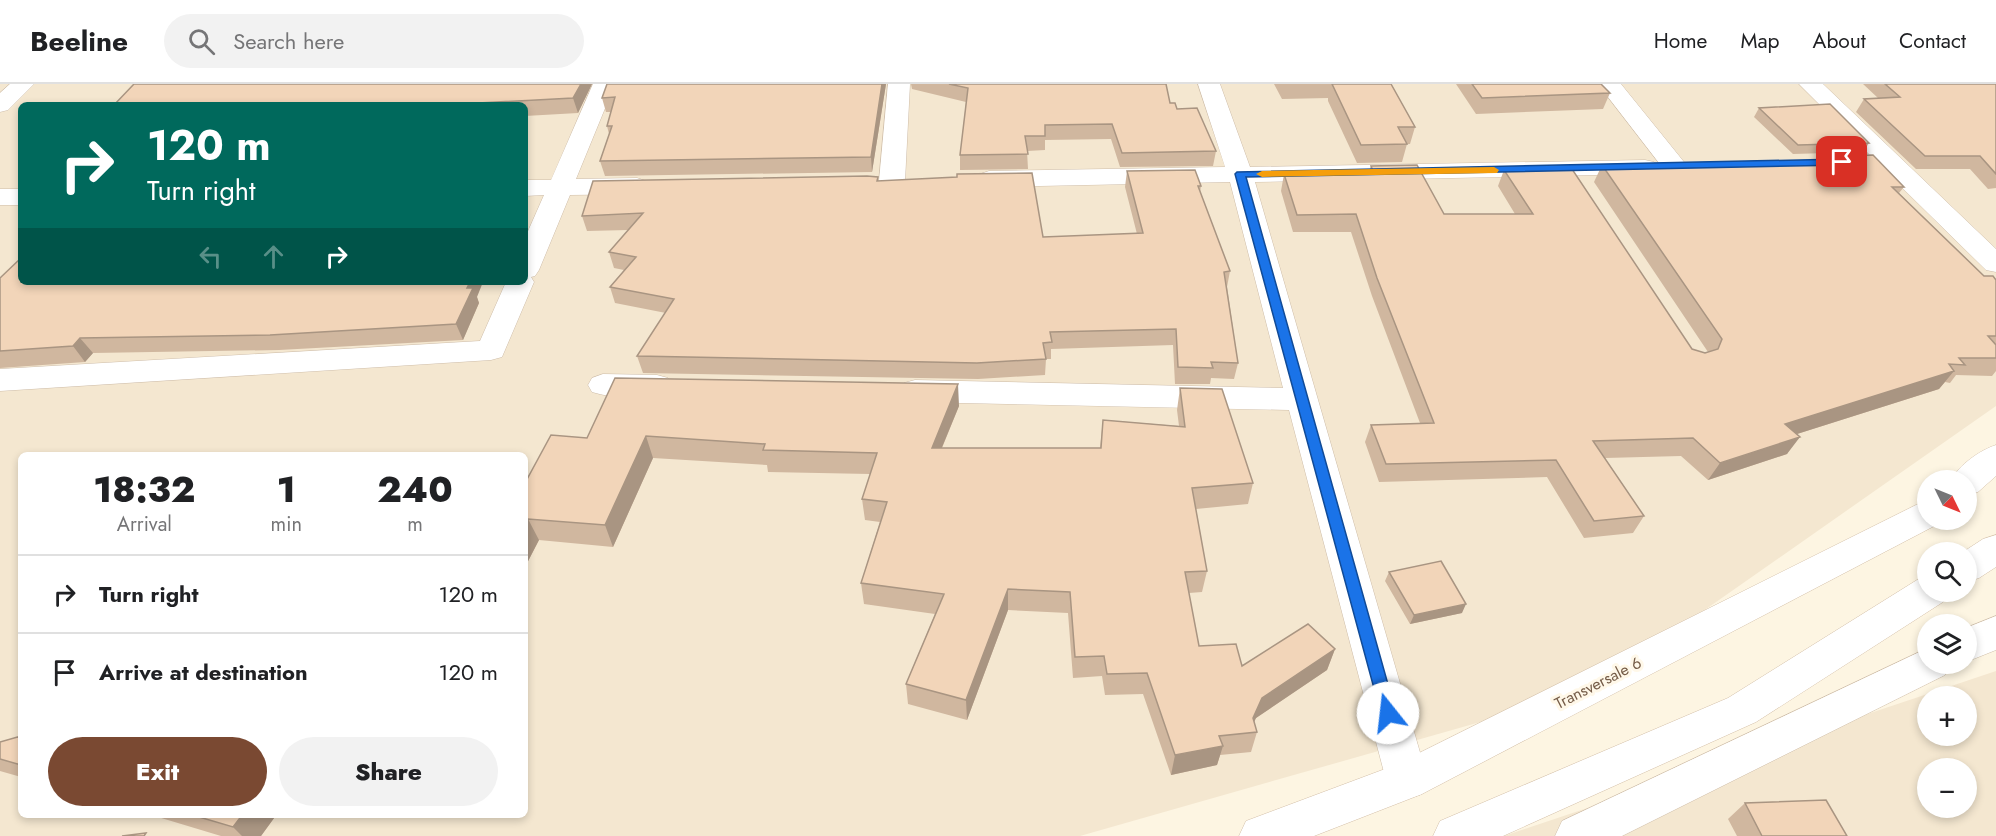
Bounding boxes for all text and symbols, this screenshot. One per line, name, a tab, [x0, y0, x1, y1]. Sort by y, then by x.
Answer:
search box	[164, 14, 584, 68]
text: Beeline	[30, 21, 128, 62]
icon: search	[185, 25, 218, 58]
text: Search here	[233, 25, 344, 57]
text: Home	[1654, 26, 1707, 56]
text: Map	[1740, 26, 1780, 56]
text: About	[1813, 26, 1866, 56]
text: Contact	[1899, 26, 1966, 56]
text: 120 m	[147, 115, 271, 176]
icon: right	[48, 126, 126, 204]
pin	[1816, 136, 1867, 187]
icon: arrive	[1825, 145, 1858, 178]
text: Turn right	[147, 171, 255, 210]
icon: left	[194, 240, 227, 273]
icon: ahead	[257, 240, 290, 273]
icon: right	[320, 240, 353, 273]
text: 18:32	[93, 463, 195, 515]
text: 1	[277, 463, 296, 515]
text: 240	[377, 463, 453, 515]
north arrow	[1917, 470, 1977, 530]
map controls	[1917, 470, 1977, 818]
text: Arrival	[117, 510, 172, 539]
text: min	[271, 510, 302, 539]
text: m	[407, 510, 423, 539]
button: search	[1917, 542, 1977, 602]
icon: right	[48, 578, 81, 611]
text: Turn right	[99, 578, 199, 610]
text: 120 m	[439, 578, 498, 610]
button: layers	[1917, 614, 1977, 674]
street label: Transversale 6	[1551, 651, 1645, 715]
icon: arrive	[48, 656, 81, 689]
text: Arrive at destination	[99, 656, 308, 688]
text: 120 m	[439, 656, 498, 688]
position arrow	[1356, 681, 1420, 745]
button: +	[1917, 686, 1977, 746]
button: Exit	[48, 737, 267, 806]
button: Share	[279, 737, 498, 806]
button: −	[1917, 758, 1977, 818]

